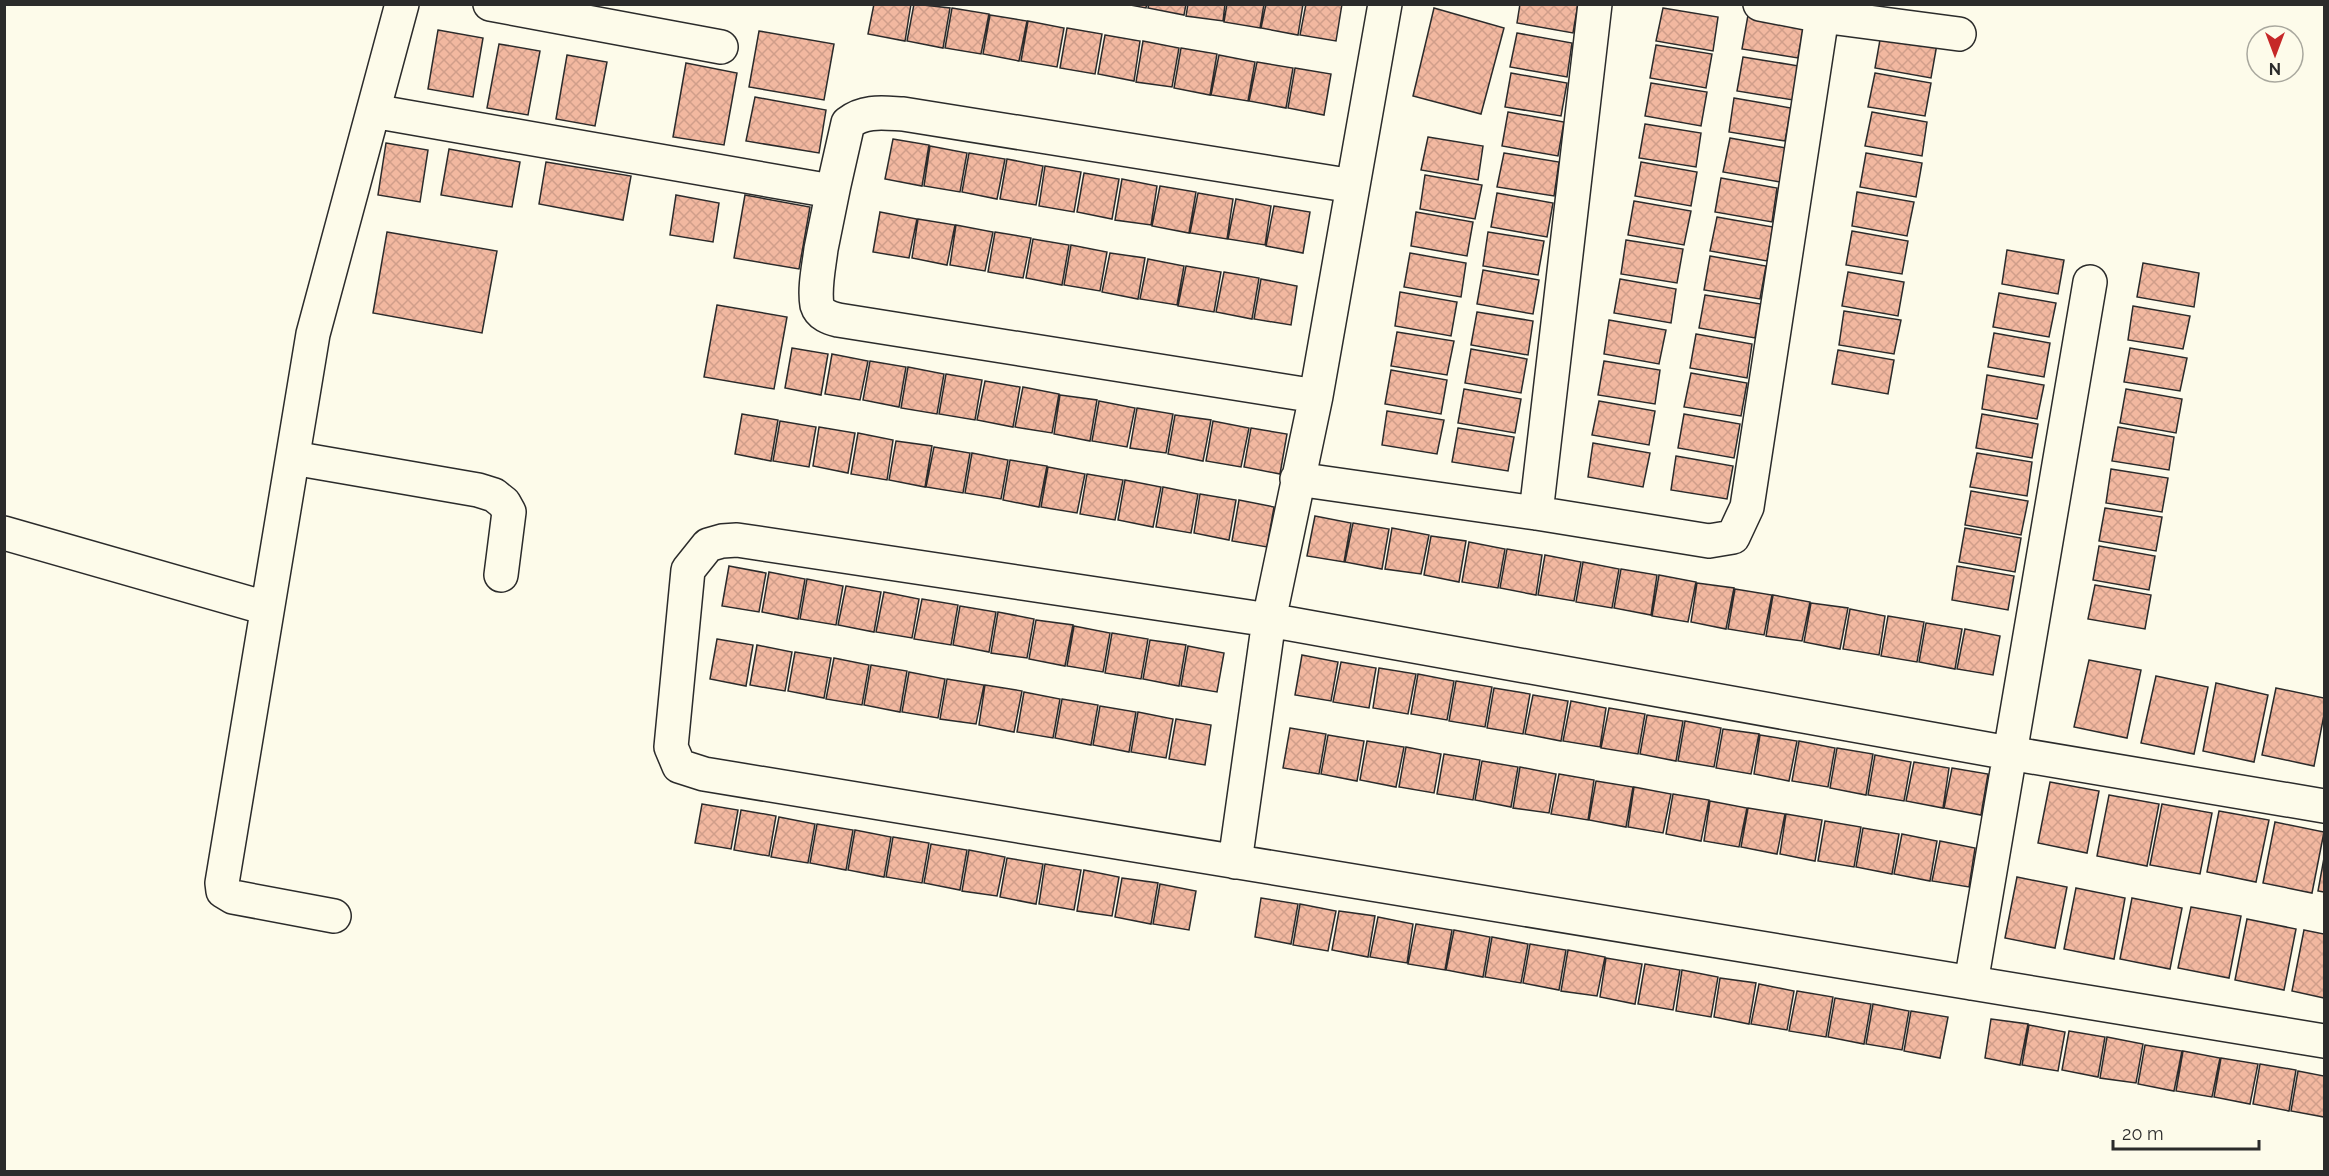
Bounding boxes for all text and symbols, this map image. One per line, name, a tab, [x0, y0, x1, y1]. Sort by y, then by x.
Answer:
north arrow	[2245, 24, 2305, 84]
text: N	[2269, 59, 2281, 78]
scale bar	[2113, 1113, 2258, 1151]
text: 20 m	[2122, 1123, 2164, 1144]

